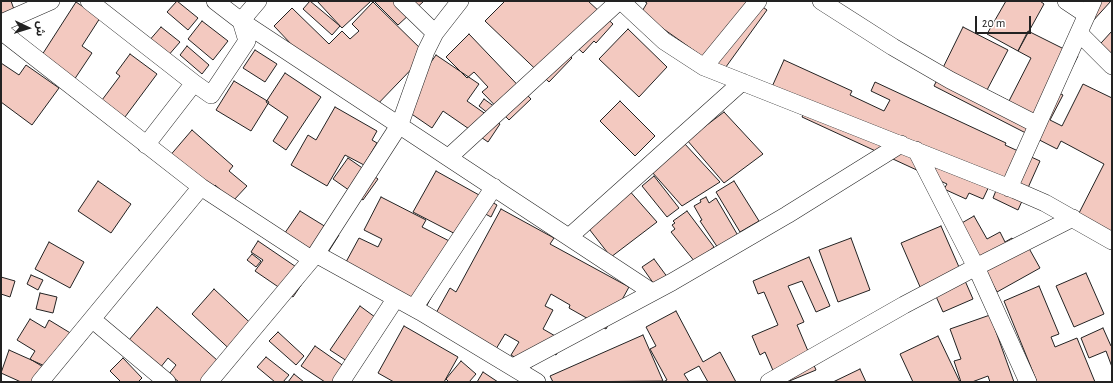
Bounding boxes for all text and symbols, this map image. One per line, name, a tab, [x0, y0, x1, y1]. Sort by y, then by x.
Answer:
north arrow	[8, 8, 48, 48]
scale bar	[977, 8, 1033, 34]
text: 20 m	[982, 17, 1005, 29]
text: ش	[34, 21, 46, 37]

